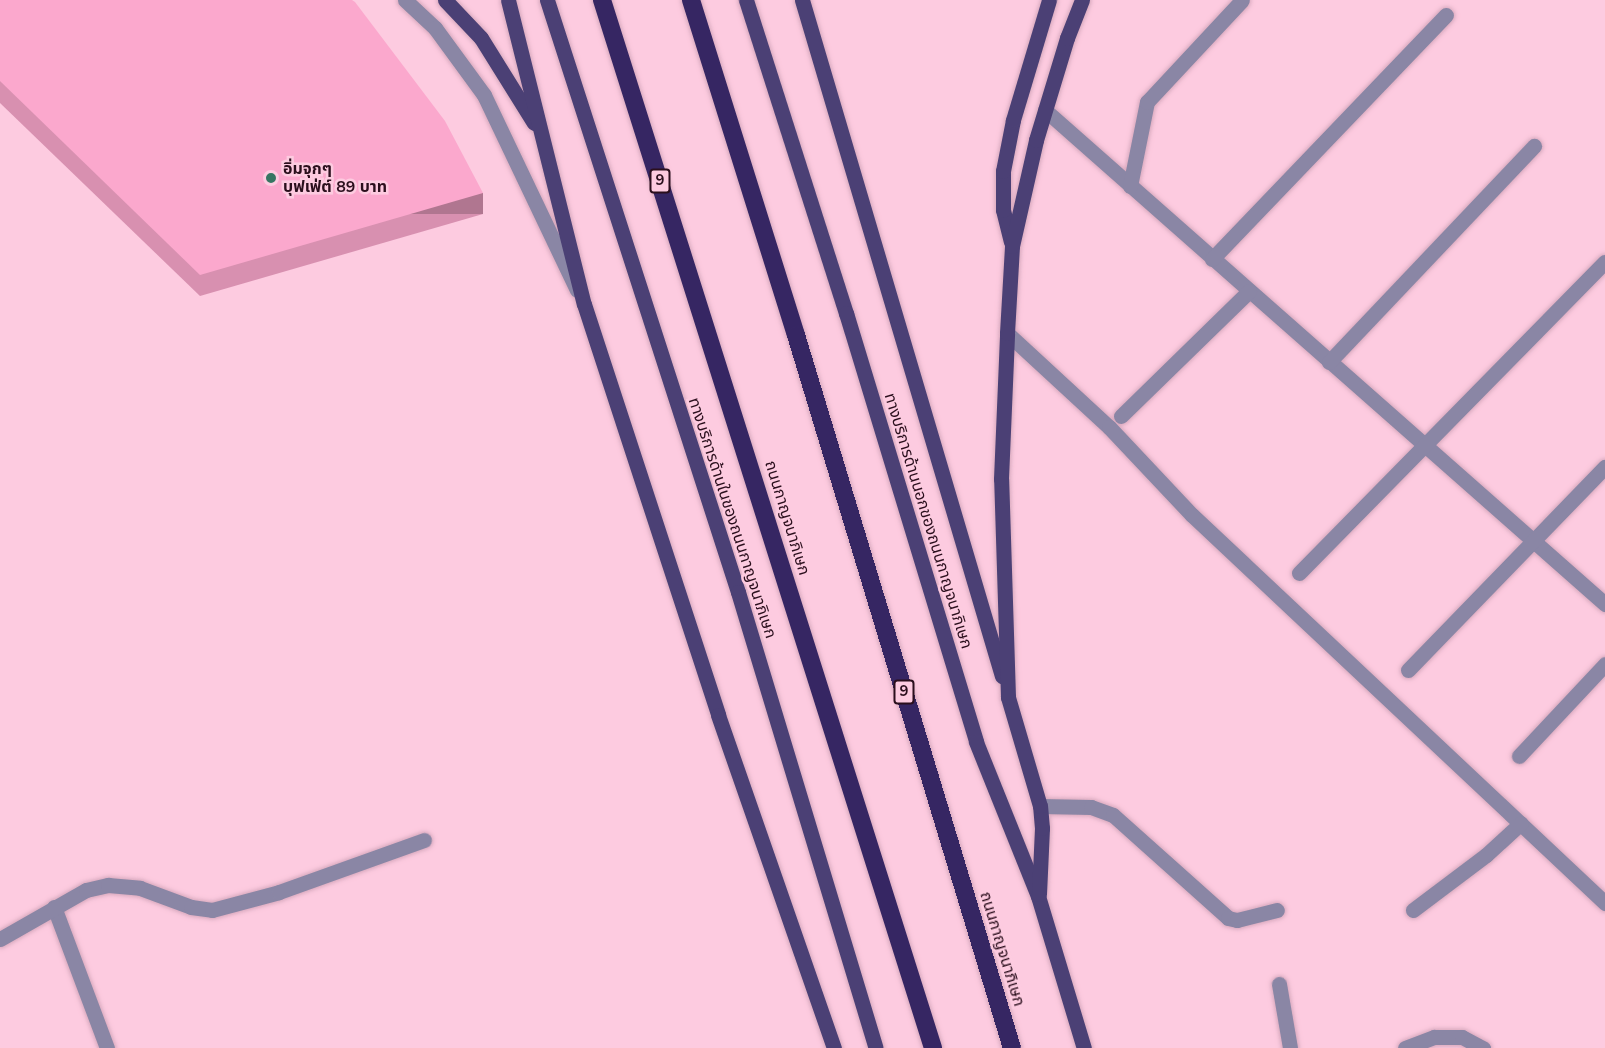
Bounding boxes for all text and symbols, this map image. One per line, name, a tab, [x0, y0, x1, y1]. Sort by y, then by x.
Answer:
place label: อิ่มจุกๆ บุฟเฟ่ต์ 89 บาท	[283, 159, 387, 197]
road number: 9	[650, 169, 670, 193]
marker: อิ่มจุกๆ บุฟเฟ่ต์ 89 บาท	[264, 171, 278, 185]
street label: ทางบริการด้านนอกของถนนกาญจนาภิเษก	[880, 391, 976, 651]
street label: ทางบริการด้านในของถนนกาญจนาภิเษก	[684, 395, 780, 641]
street label: ถนนกาญจนาภิเษก	[760, 458, 814, 578]
road number: 9	[894, 680, 914, 704]
street label: ถนนกาญจนาภิเษก	[975, 889, 1029, 1009]

